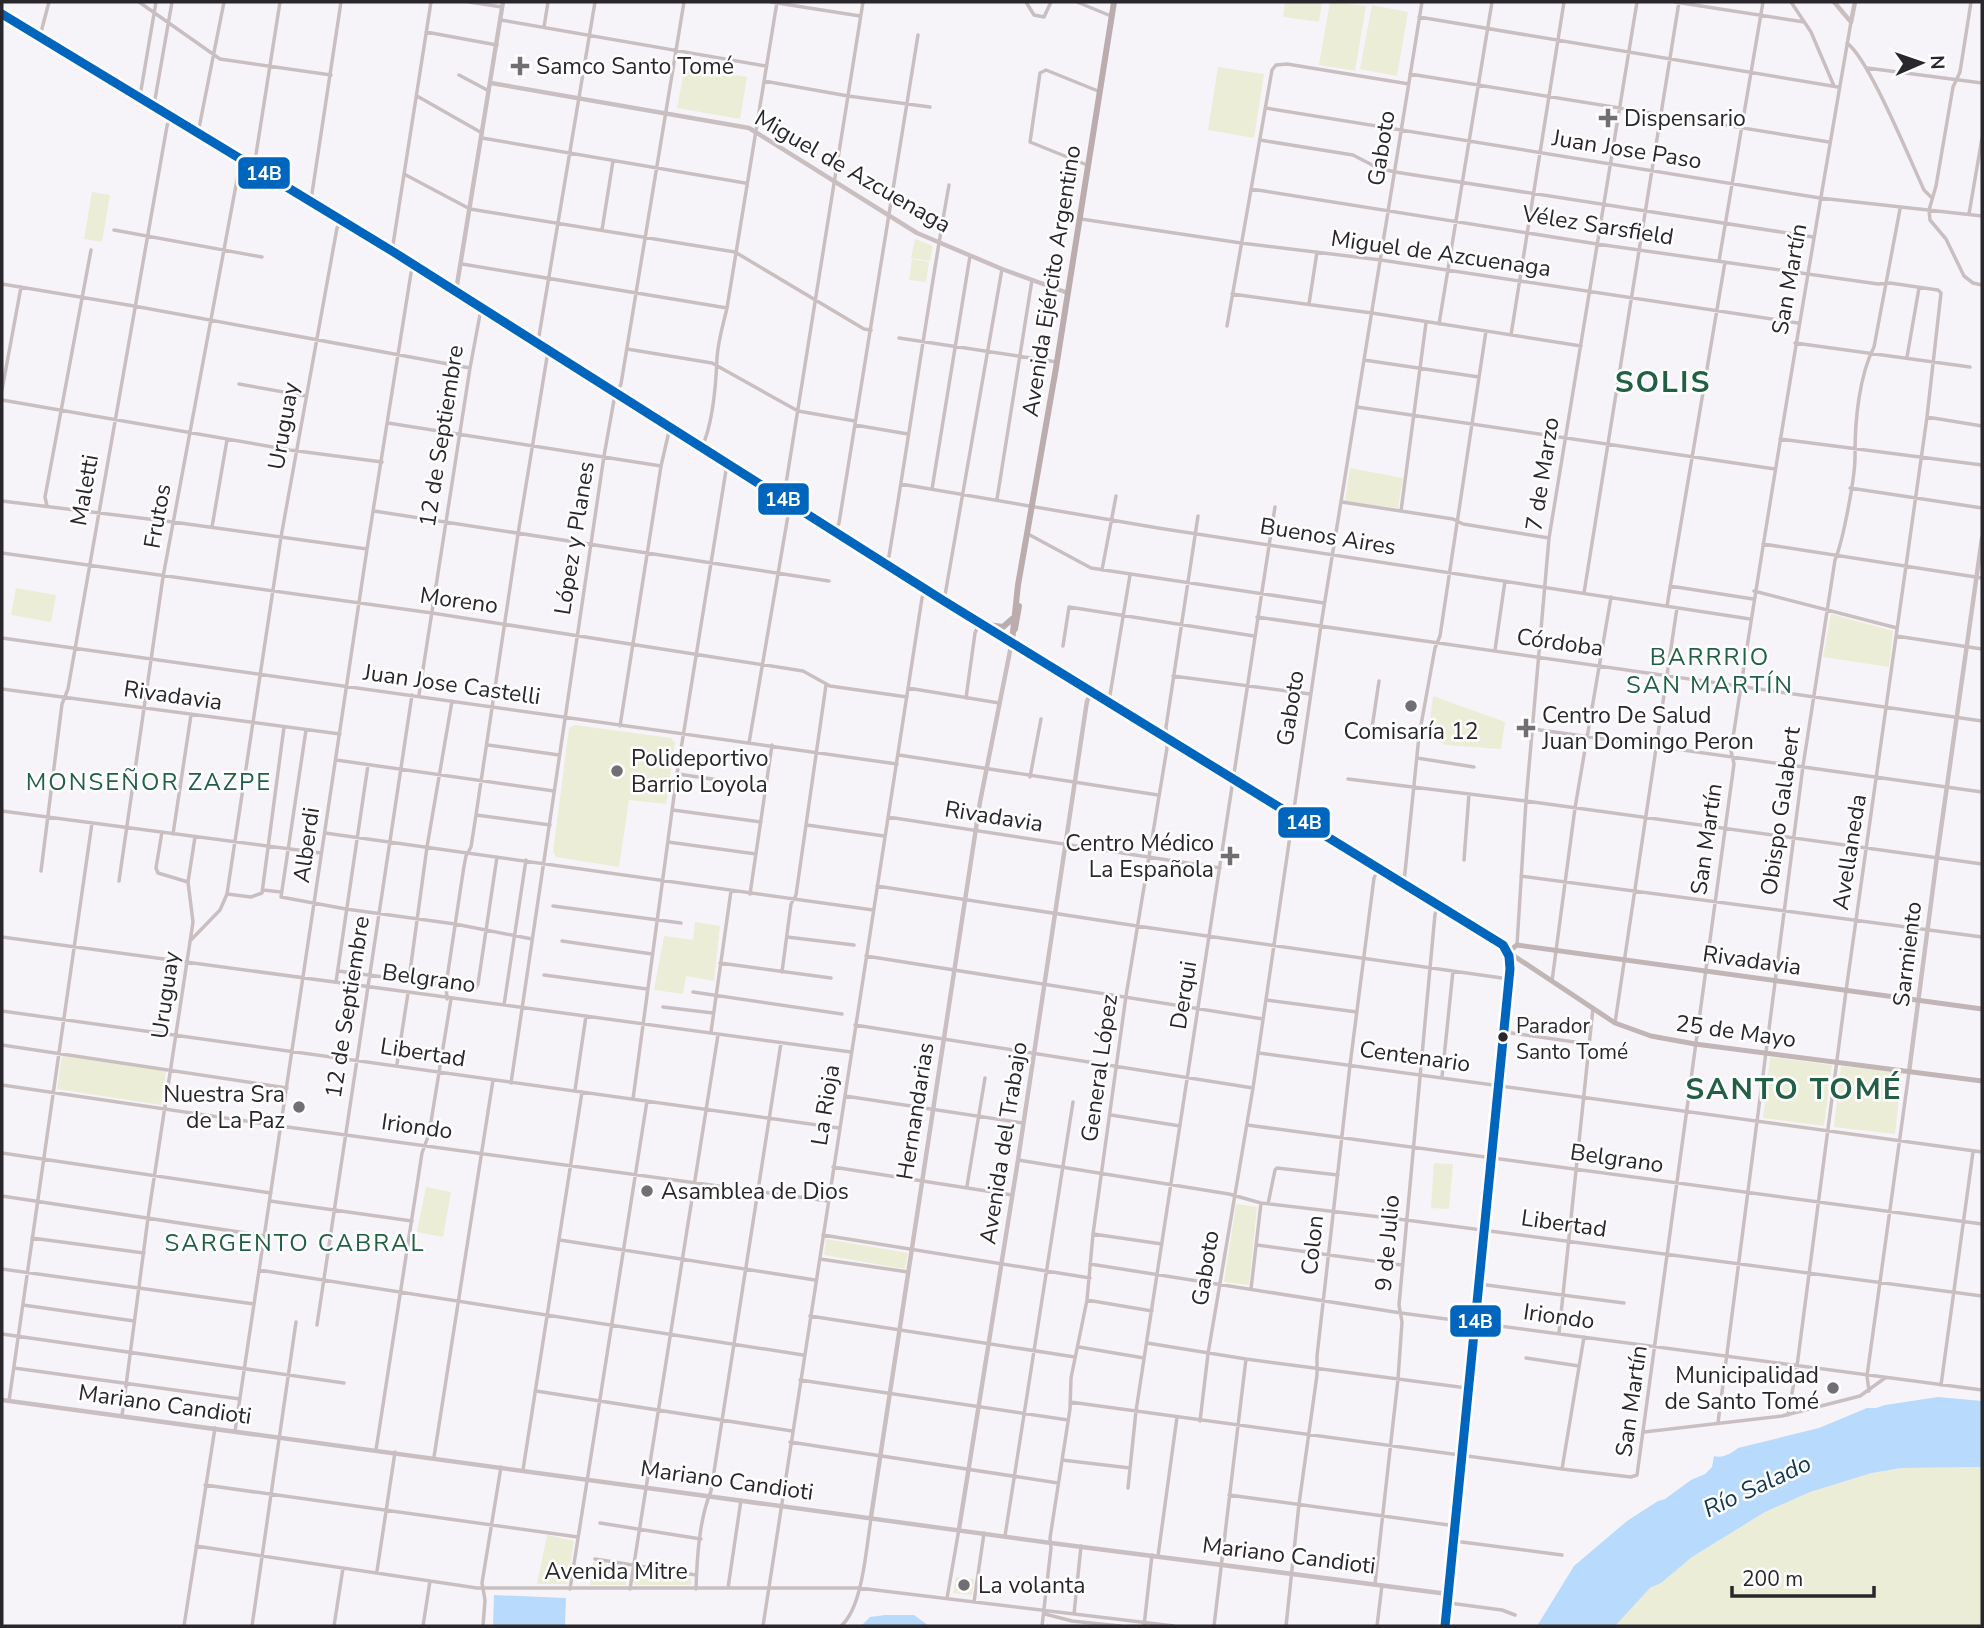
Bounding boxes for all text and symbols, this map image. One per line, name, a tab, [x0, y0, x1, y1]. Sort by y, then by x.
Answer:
north arrow	[1886, 28, 1956, 98]
place label: Samco Santo Tomé	[536, 51, 734, 82]
text: N	[1924, 55, 1950, 70]
marker: Samco Santo Tomé	[510, 56, 530, 76]
street label: Miguel de Azcuenaga	[749, 103, 957, 240]
place label: Dispensario	[1624, 103, 1746, 134]
street label: Gaboto	[1360, 108, 1403, 188]
marker: Dispensario	[1598, 108, 1618, 128]
street label: Juan Jose Paso	[1549, 122, 1704, 177]
street label: Avenida Ejército Argentino	[1015, 143, 1088, 419]
line badge: 14B	[237, 156, 291, 190]
text: 14B	[246, 161, 282, 187]
street label: Vélez Sarsfield	[1519, 198, 1676, 253]
street label: San Martín	[1764, 221, 1815, 337]
street label: Miguel de Azcuenaga	[1329, 223, 1553, 284]
street label: 12 de Septiembre	[412, 343, 471, 529]
district label: SOLIS	[1615, 362, 1711, 403]
street label: Uruguay	[261, 380, 306, 472]
street label: 7 de Marzo	[1518, 415, 1567, 533]
street label: Maletti	[63, 452, 106, 528]
street label: López y Planes	[547, 459, 602, 617]
street label: Frutos	[137, 481, 178, 551]
line badge: 14B	[757, 482, 810, 516]
text: 14B	[765, 487, 801, 513]
street label: Buenos Aires	[1258, 510, 1398, 563]
street label: Moreno	[418, 580, 500, 621]
street label: Córdoba	[1515, 621, 1605, 664]
district label: BARRRIO SAN MARTÍN	[1626, 641, 1794, 701]
street label: Juan Jose Castelli	[360, 657, 542, 712]
street label: Gaboto	[1269, 668, 1312, 748]
street label: Rivadavia	[122, 673, 224, 718]
marker: Comisaría 12	[1403, 698, 1419, 714]
place label: Centro De Salud Juan Domingo Peron	[1541, 700, 1754, 757]
place label: Comisaría 12	[1343, 716, 1479, 747]
marker: Centro De Salud Juan Domingo Peron	[1516, 718, 1536, 738]
street label: Obispo Galabert	[1753, 724, 1808, 897]
place label: Polideportivo Barrio Loyola	[631, 743, 769, 800]
marker: Polideportivo Barrio Loyola	[609, 763, 625, 779]
district label: MONSEÑOR ZAZPE	[26, 766, 272, 798]
street label: San Martín	[1683, 781, 1730, 897]
street label: Avellaneda	[1825, 792, 1874, 912]
street label: Rivadavia	[942, 793, 1045, 840]
street label: Alberdi	[286, 805, 327, 885]
line badge: 14B	[1277, 806, 1331, 839]
text: 14B	[1286, 810, 1322, 836]
place label: Centro Médico La Española	[1065, 828, 1214, 885]
marker: Centro Médico La Española	[1220, 846, 1240, 866]
street label: Sarmiento	[1886, 900, 1929, 1008]
street label: 12 de Septiembre	[318, 914, 377, 1100]
street label: Rivadavia	[1701, 938, 1803, 983]
street label: Uruguay	[144, 949, 187, 1041]
street label: Belgrano	[380, 957, 478, 1000]
street label: Derqui	[1163, 959, 1204, 1032]
street label: General López	[1074, 992, 1125, 1144]
street label: 25 de Mayo	[1674, 1008, 1798, 1055]
place label: Parador Santo Tomé	[1516, 1012, 1628, 1066]
street label: Libertad	[378, 1030, 468, 1075]
marker: Parador Santo Tomé	[1496, 1030, 1510, 1044]
street label: Centenario	[1357, 1033, 1472, 1080]
street label: Hernandarias	[889, 1040, 942, 1182]
street label: Avenida del Trabajo	[972, 1040, 1035, 1247]
street label: La Rioja	[804, 1062, 847, 1148]
district label: SANTO TOMÉ	[1685, 1069, 1903, 1110]
place label: Nuestra Sra de La Paz	[163, 1079, 285, 1136]
marker: Nuestra Sra de La Paz	[291, 1099, 307, 1115]
street label: Iriondo	[379, 1106, 454, 1147]
street label: Belgrano	[1568, 1137, 1666, 1180]
place label: Asamblea de Dios	[661, 1176, 849, 1207]
marker: Asamblea de Dios	[639, 1183, 655, 1199]
street label: 9 de Julio	[1368, 1194, 1407, 1292]
street label: Libertad	[1519, 1202, 1609, 1245]
street label: Colon	[1294, 1214, 1331, 1277]
district label: SARGENTO CABRAL	[164, 1227, 426, 1259]
street label: Gaboto	[1184, 1228, 1227, 1308]
street label: Iriondo	[1521, 1296, 1596, 1337]
line badge: 14B	[1449, 1304, 1502, 1338]
text: 14B	[1457, 1309, 1493, 1335]
street label: San Martín	[1608, 1343, 1655, 1459]
place label: Municipalidad de Santo Tomé	[1665, 1360, 1819, 1417]
street label: Mariano Candioti	[76, 1377, 254, 1432]
marker: Municipalidad de Santo Tomé	[1825, 1380, 1841, 1396]
water label: Río Salado	[1698, 1447, 1816, 1525]
street label: Mariano Candioti	[638, 1453, 816, 1508]
street label: Mariano Candioti	[1200, 1529, 1377, 1582]
scale bar	[1732, 1554, 1874, 1598]
street label: Avenida Mitre	[544, 1556, 688, 1587]
text: 200 m	[1742, 1565, 1803, 1593]
place label: La volanta	[978, 1570, 1085, 1601]
marker: La volanta	[956, 1577, 972, 1593]

